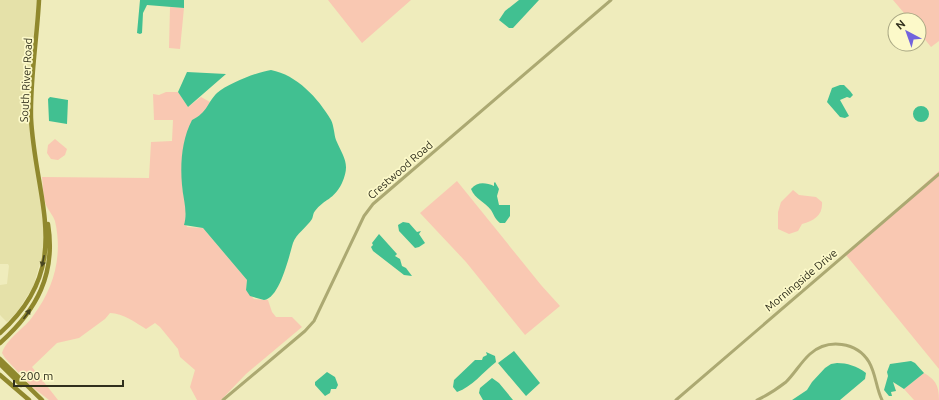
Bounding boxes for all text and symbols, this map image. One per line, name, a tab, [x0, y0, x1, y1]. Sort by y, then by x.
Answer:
north arrow	[887, 12, 927, 52]
text: N	[893, 17, 907, 32]
street label: South River Road	[18, 37, 34, 123]
street label: Crestwood Road	[365, 139, 435, 201]
street label: Morningside Drive	[763, 246, 839, 314]
one-way arrow	[40, 255, 46, 267]
one-way arrow	[23, 309, 31, 320]
scale bar	[14, 362, 123, 388]
text: 200 m	[20, 369, 53, 382]

